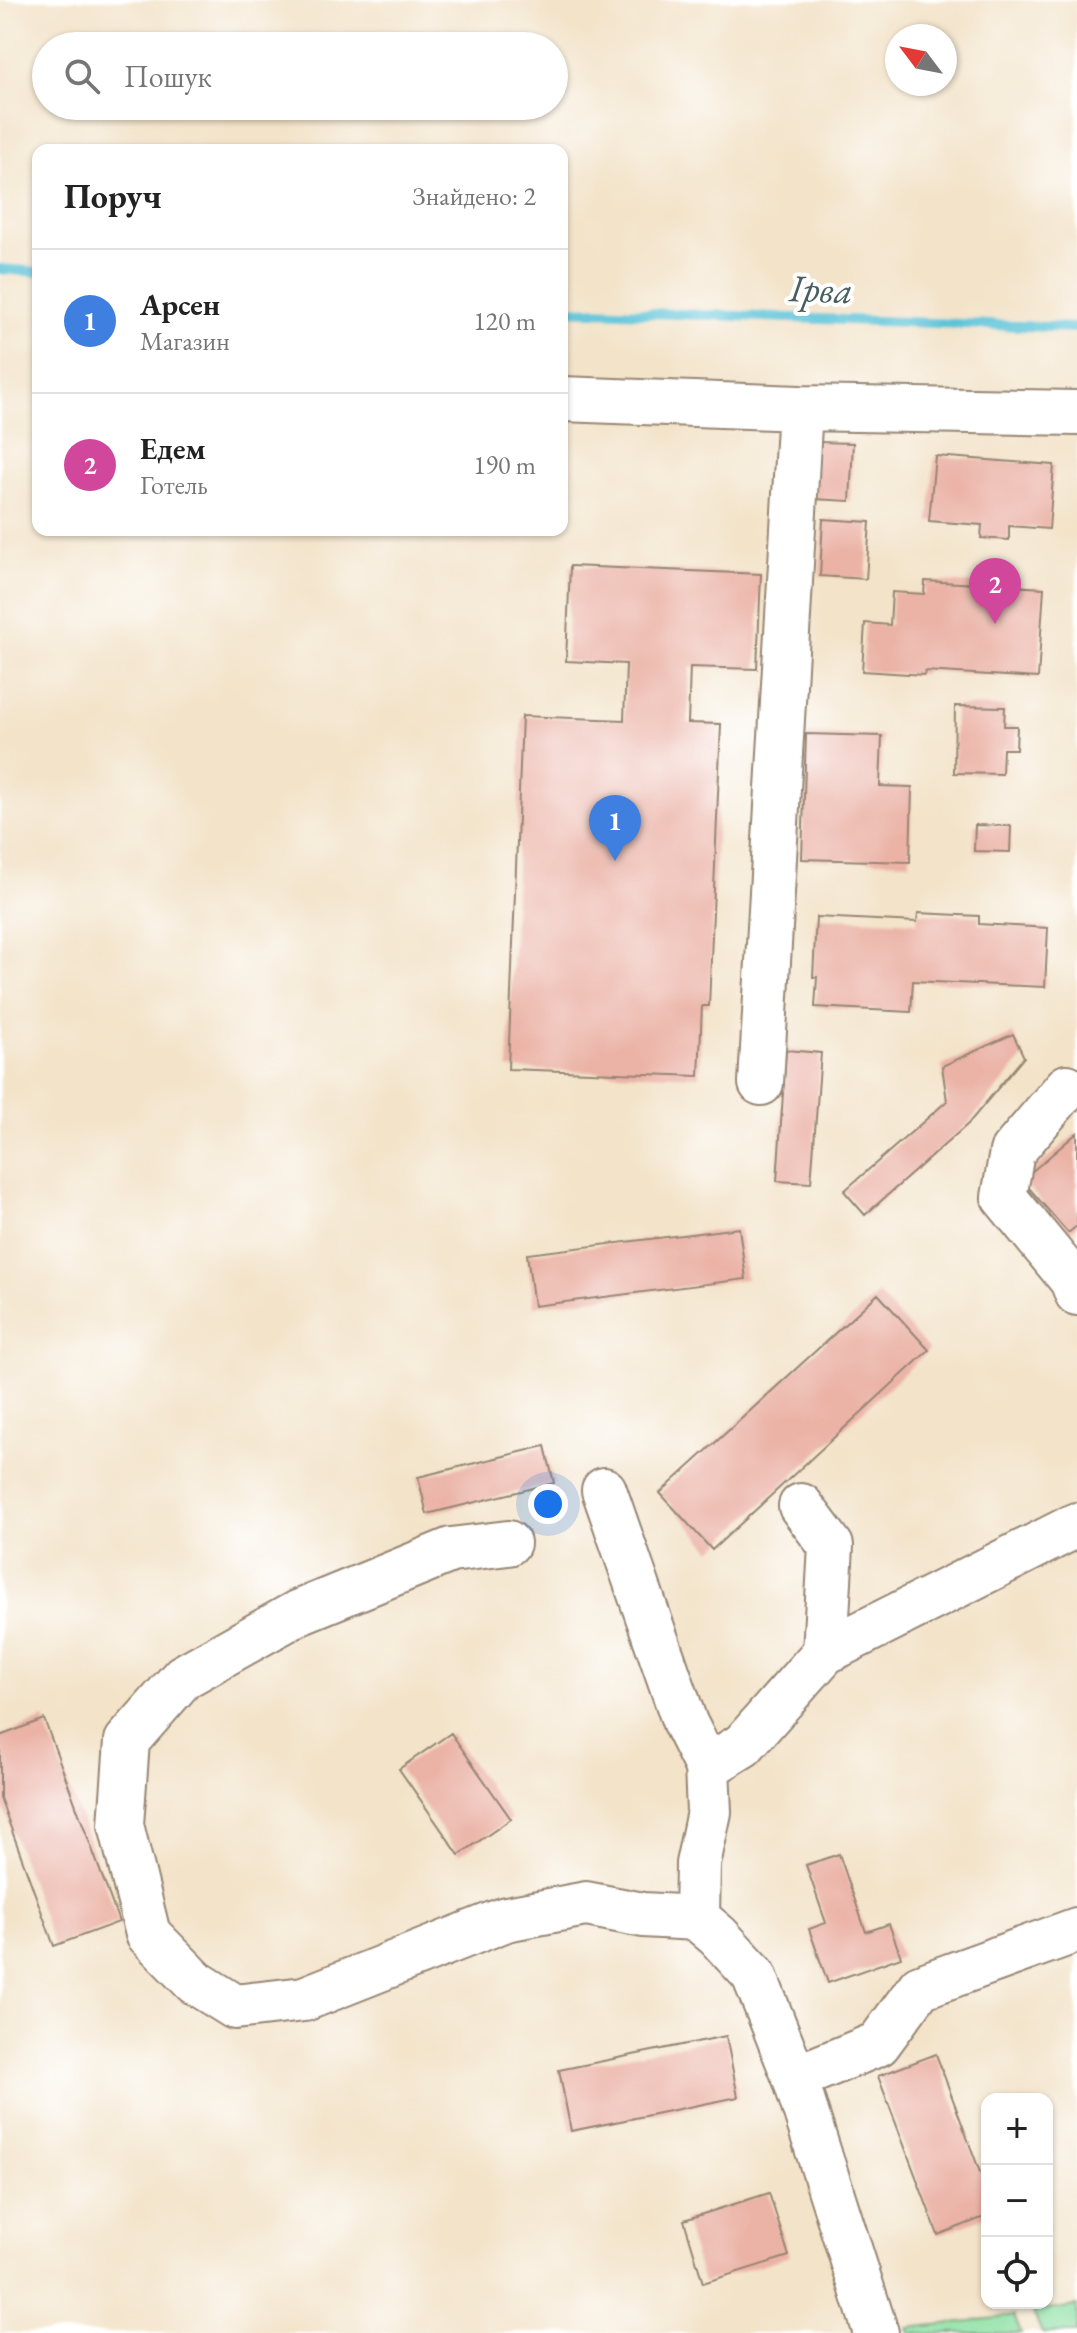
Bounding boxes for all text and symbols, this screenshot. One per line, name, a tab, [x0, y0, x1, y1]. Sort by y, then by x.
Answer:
north arrow	[885, 24, 957, 96]
search box	[32, 32, 568, 120]
icon: search	[60, 54, 104, 98]
text: Пошук	[124, 57, 212, 96]
text: Поруч	[64, 174, 162, 218]
text: Знайдено: 2	[413, 179, 536, 213]
water label: Ірва	[787, 263, 854, 314]
text: Арсен	[140, 285, 220, 324]
text: 1	[83, 304, 97, 338]
text: 120 m	[473, 304, 536, 338]
text: Магазин	[140, 324, 230, 358]
text: Едем	[140, 429, 206, 468]
text: 2	[83, 448, 97, 482]
text: 190 m	[473, 448, 536, 482]
text: Готель	[140, 468, 208, 502]
pin: 2	[969, 558, 1021, 624]
pin: 1	[589, 795, 641, 861]
your location	[528, 1484, 568, 1524]
map controls	[981, 2093, 1053, 2309]
button: +	[981, 2093, 1053, 2165]
button: −	[981, 2165, 1053, 2237]
button: locate	[981, 2237, 1053, 2309]

